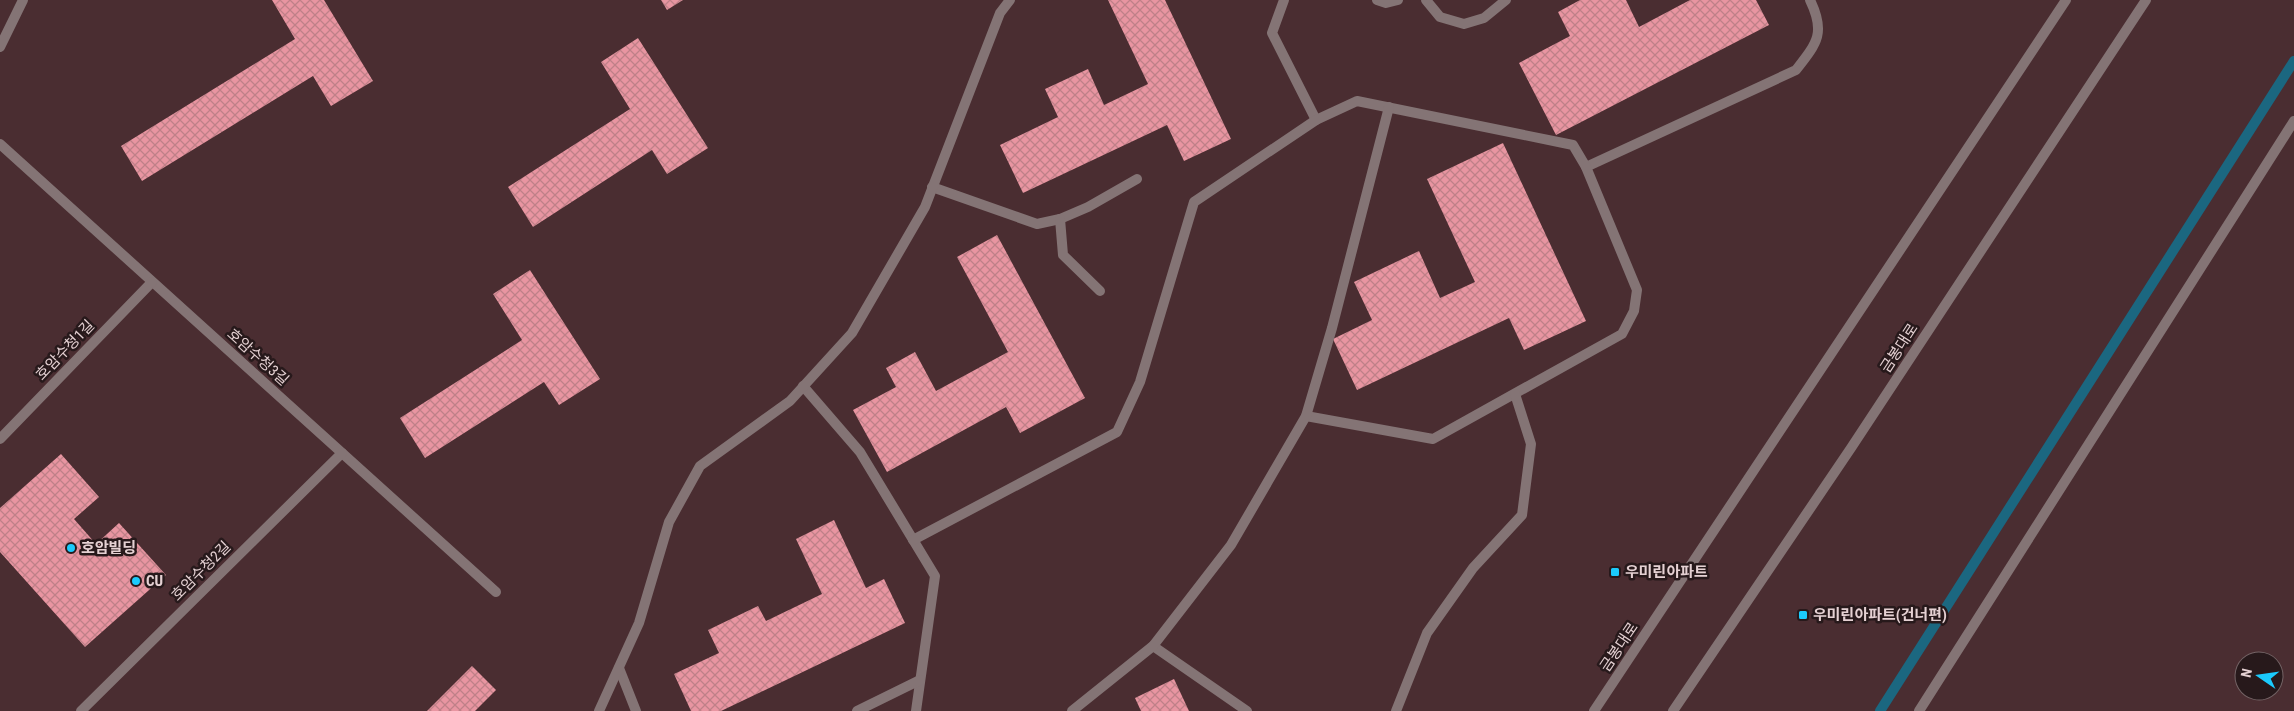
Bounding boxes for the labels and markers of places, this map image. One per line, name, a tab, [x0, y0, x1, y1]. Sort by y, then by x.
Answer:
place label: 호암빌딩	[81, 539, 136, 557]
marker: 호암빌딩	[65, 542, 77, 554]
place label: 우미린아파트	[1625, 563, 1708, 581]
marker: 우미린아파트	[1609, 566, 1621, 578]
place label: CU	[146, 572, 163, 590]
marker: CU	[130, 575, 142, 587]
place label: 우미린아파트(건너편)	[1813, 606, 1947, 624]
marker: 우미린아파트(건너편)	[1797, 609, 1809, 621]

